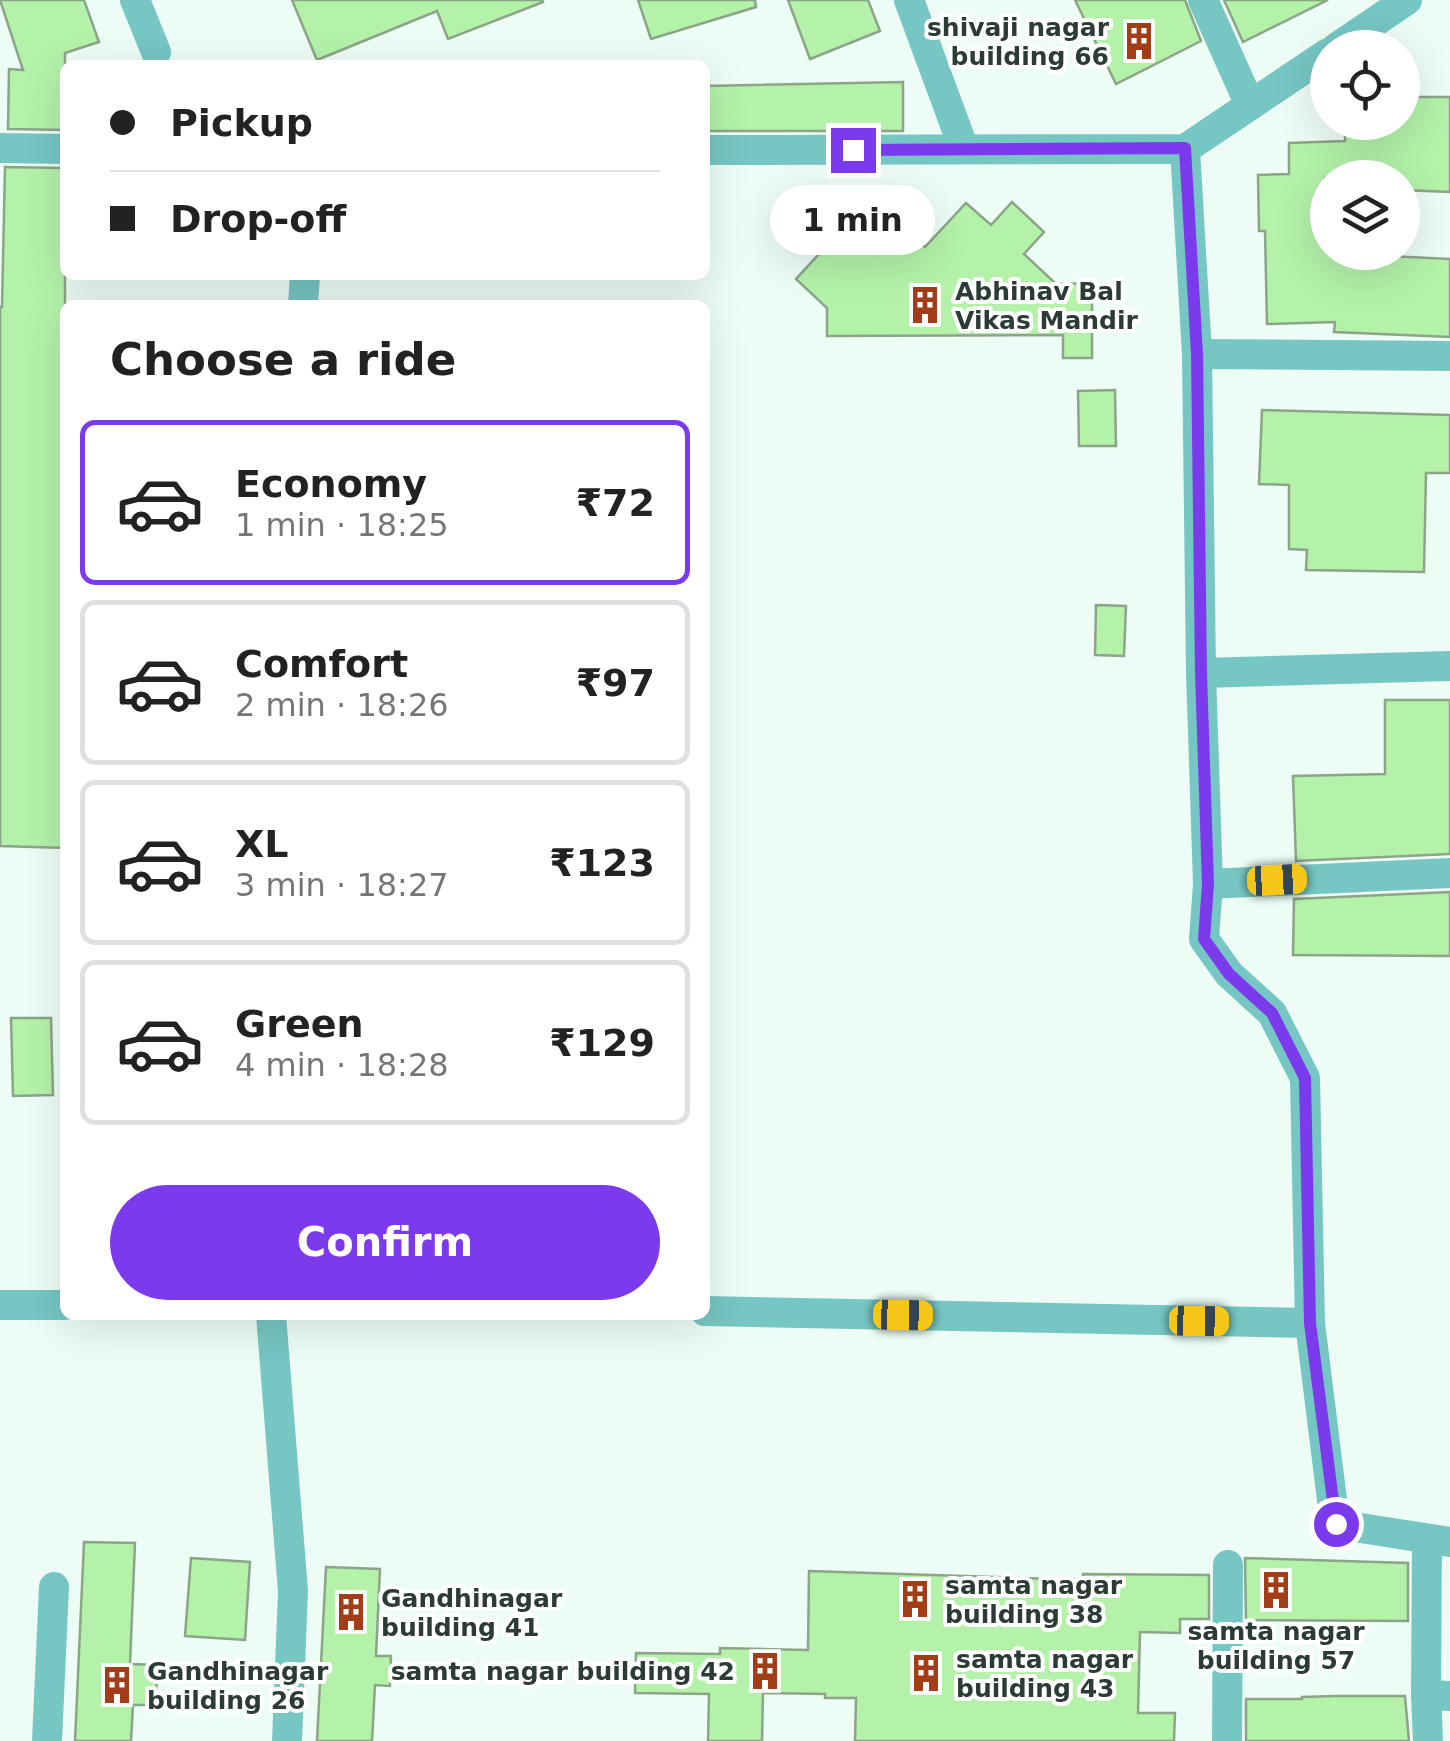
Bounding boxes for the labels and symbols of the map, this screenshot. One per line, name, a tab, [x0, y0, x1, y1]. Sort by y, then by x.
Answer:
place label: shivaji nagar building 66	[927, 13, 1110, 71]
building icon: shivaji nagar building 66	[1118, 20, 1160, 62]
route end	[831, 128, 876, 173]
callout: 1 min	[770, 185, 936, 255]
place label: Abhinav Bal Vikas Mandir	[955, 277, 1139, 335]
building icon: Abhinav Bal Vikas Mandir	[904, 284, 946, 326]
car	[1246, 863, 1308, 897]
car	[873, 1299, 933, 1331]
car	[1169, 1305, 1229, 1337]
route start	[1314, 1502, 1359, 1547]
building icon: samta nagar building 57	[1255, 1569, 1297, 1611]
place label: samta nagar building 38	[945, 1571, 1123, 1629]
building icon: samta nagar building 38	[894, 1578, 936, 1620]
place label: Gandhinagar building 41	[381, 1584, 563, 1642]
building icon: Gandhinagar building 41	[330, 1591, 372, 1633]
place label: samta nagar building 57	[1187, 1617, 1365, 1675]
place label: samta nagar building 43	[956, 1645, 1134, 1703]
building icon: samta nagar building 42	[744, 1650, 786, 1692]
building icon: samta nagar building 43	[905, 1652, 947, 1694]
place label: Gandhinagar building 26	[147, 1657, 329, 1715]
place label: samta nagar building 42	[391, 1657, 735, 1686]
building icon: Gandhinagar building 26	[96, 1664, 138, 1706]

